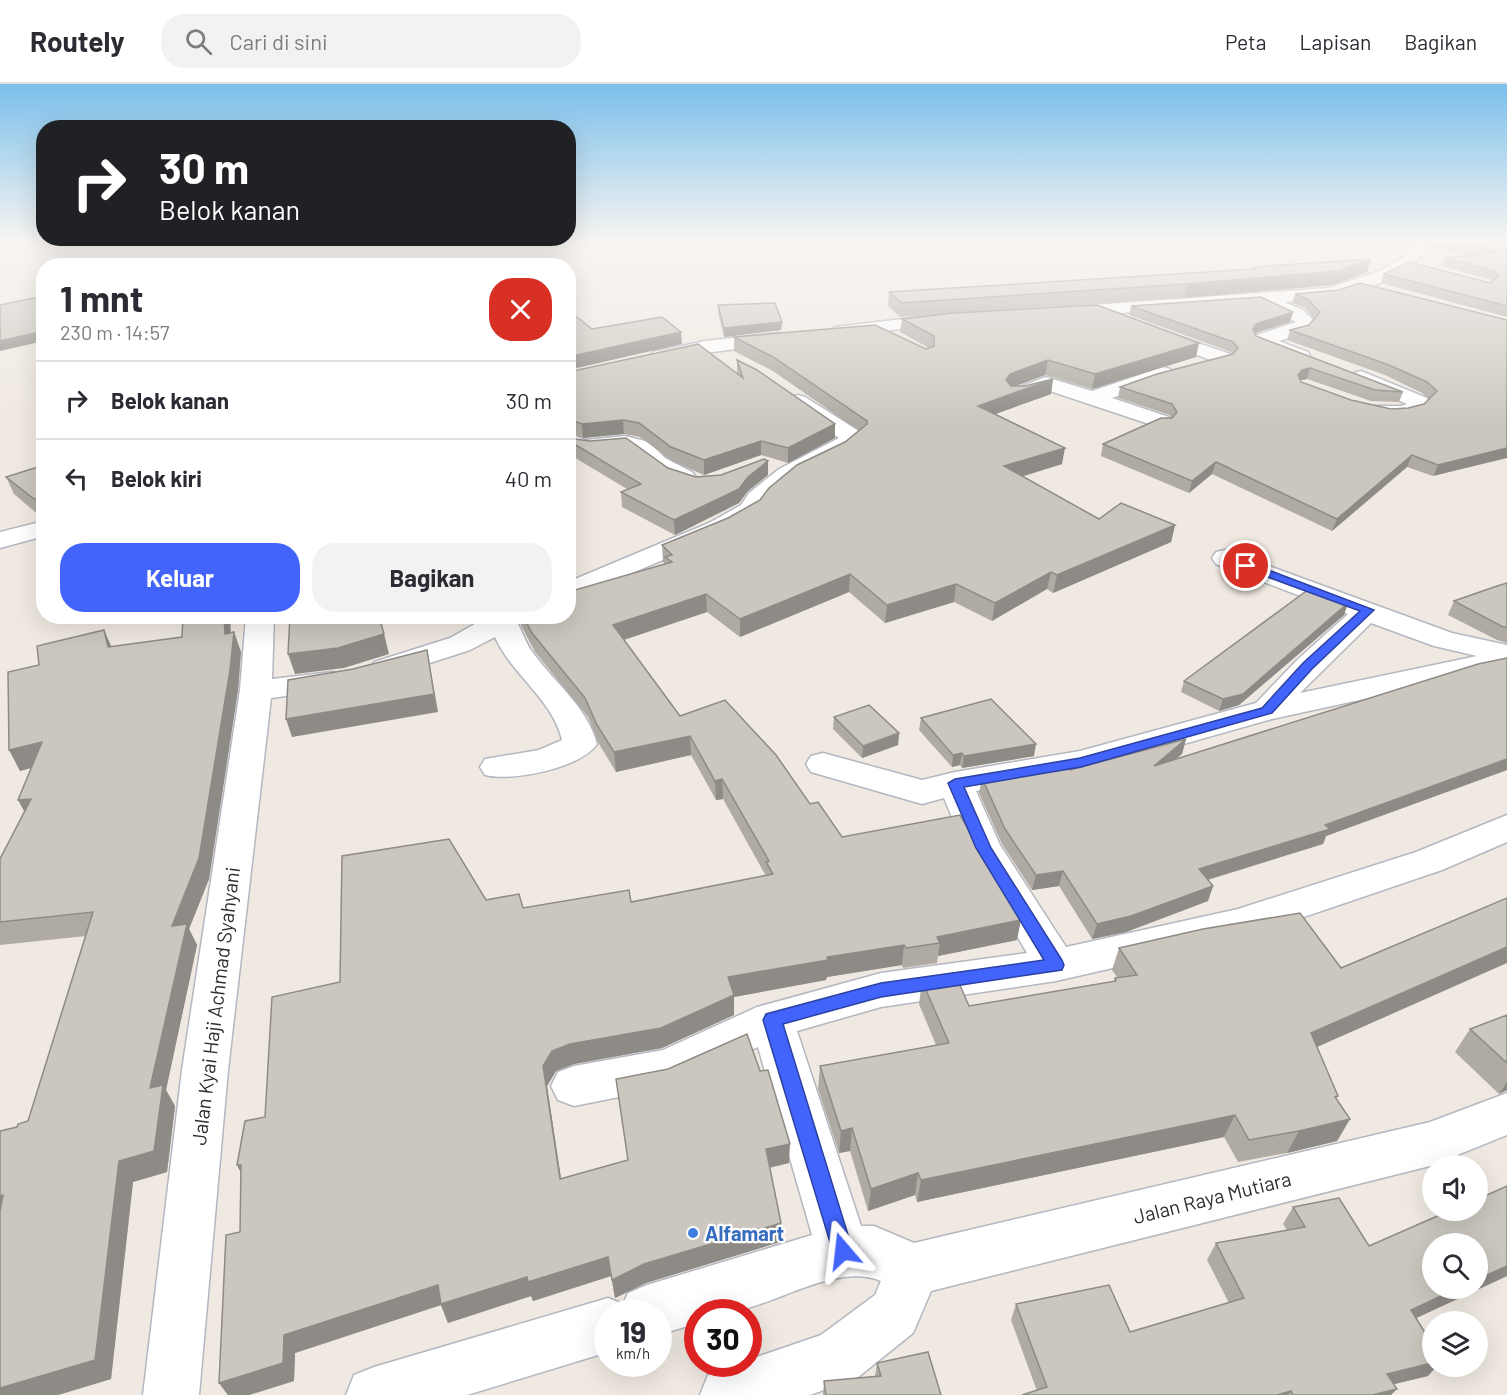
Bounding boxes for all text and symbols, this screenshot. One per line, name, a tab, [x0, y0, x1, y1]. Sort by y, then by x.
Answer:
search box	[161, 14, 581, 68]
text: Routely	[30, 24, 125, 58]
icon: search	[182, 25, 215, 58]
text: Cari di sini	[230, 28, 328, 54]
text: Peta	[1225, 29, 1266, 54]
text: Lapisan	[1299, 29, 1371, 54]
text: Bagikan	[1404, 29, 1477, 54]
text: 30 m	[159, 142, 249, 192]
icon: right	[60, 144, 138, 222]
text: Belok kanan	[159, 193, 300, 225]
text: 1 mnt	[60, 276, 143, 319]
button: close	[489, 278, 552, 341]
text: 230 m · 14:57	[60, 320, 169, 344]
icon: right	[60, 384, 93, 417]
text: Belok kanan	[111, 387, 229, 413]
text: 30 m	[506, 387, 552, 413]
icon: left	[60, 462, 93, 495]
text: Belok kiri	[111, 465, 202, 491]
text: 40 m	[505, 465, 552, 491]
pin	[1220, 540, 1271, 591]
button: Keluar	[60, 543, 300, 612]
button: Bagikan	[312, 543, 552, 612]
icon: arrive	[1229, 549, 1262, 582]
street label: Jalan Kyai Haji Achmad Syahyani	[186, 866, 244, 1146]
map controls	[1422, 1155, 1488, 1377]
button: sound	[1422, 1155, 1488, 1221]
street label: Jalan Raya Mutiara	[1131, 1166, 1293, 1228]
position arrow	[811, 1219, 875, 1283]
place label: Alfamart	[705, 1221, 784, 1245]
marker: Alfamart	[686, 1226, 700, 1240]
button: search	[1422, 1233, 1488, 1299]
speed limit sign: 30	[684, 1299, 762, 1377]
button: layers	[1422, 1311, 1488, 1377]
text: 19	[620, 1313, 646, 1349]
text: km/h	[616, 1344, 650, 1362]

